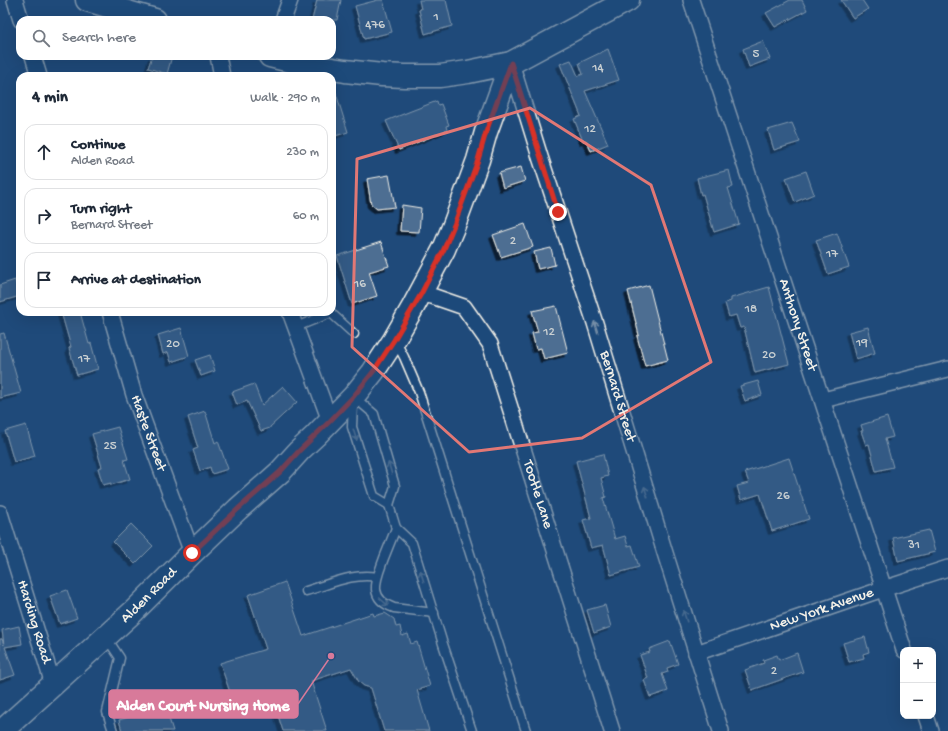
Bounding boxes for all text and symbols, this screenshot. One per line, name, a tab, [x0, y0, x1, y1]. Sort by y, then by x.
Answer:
house number: 1	[432, 10, 439, 25]
search box	[16, 16, 336, 60]
house number: 476	[365, 18, 385, 33]
icon: search	[30, 27, 52, 49]
text: Search here	[62, 29, 136, 47]
house number: 5	[753, 47, 760, 62]
house number: 14	[591, 61, 604, 76]
text: 4 min	[32, 88, 68, 108]
text: Walk · 290 m	[250, 91, 320, 106]
house number: 12	[583, 122, 596, 137]
text: Continue	[71, 136, 125, 154]
icon: ahead	[33, 141, 55, 163]
text: 230 m	[286, 145, 319, 160]
text: Alden Road	[71, 154, 134, 169]
text: Turn right	[71, 200, 131, 218]
route end	[549, 203, 567, 221]
icon: right	[33, 205, 55, 227]
text: 60 m	[293, 209, 319, 224]
text: Bernard Street	[71, 218, 152, 233]
house number: 2	[510, 234, 517, 249]
house number: 17	[825, 247, 839, 262]
icon: arrive	[33, 269, 55, 291]
text: Arrive at destination	[71, 271, 201, 289]
house number: 16	[353, 277, 366, 292]
street label: Anthony Street	[774, 277, 822, 375]
house number: 18	[744, 302, 757, 317]
one-way arrow	[592, 321, 599, 334]
house number: 12	[542, 325, 555, 340]
house number: 19	[855, 336, 868, 351]
house number: 20	[166, 337, 180, 352]
street label: Bernard Street	[595, 348, 640, 446]
house number: 20	[762, 348, 776, 363]
house number: 17	[77, 352, 91, 367]
street label: Haste Street	[126, 393, 171, 475]
one-way arrow	[352, 429, 359, 442]
house number: 25	[103, 439, 117, 454]
street label: Tootle Lane	[518, 457, 557, 531]
one-way arrow	[386, 462, 393, 475]
one-way arrow	[642, 485, 649, 498]
house number: 26	[777, 489, 790, 504]
house number: 31	[907, 538, 920, 553]
route start	[183, 544, 201, 562]
street label: Alden Road	[117, 563, 182, 627]
one-way arrow	[418, 570, 425, 583]
street label: Harding Road	[12, 578, 55, 667]
street label: New York Avenue	[768, 584, 876, 636]
one-way arrow	[379, 598, 390, 607]
one-way arrow	[681, 609, 688, 622]
map controls	[900, 647, 936, 719]
button: +	[900, 647, 936, 683]
house number: 2	[771, 664, 778, 679]
button: −	[900, 683, 936, 719]
callout: Alden Court Nursing Home	[109, 690, 298, 718]
text: Alden Court Nursing Home	[116, 698, 290, 717]

